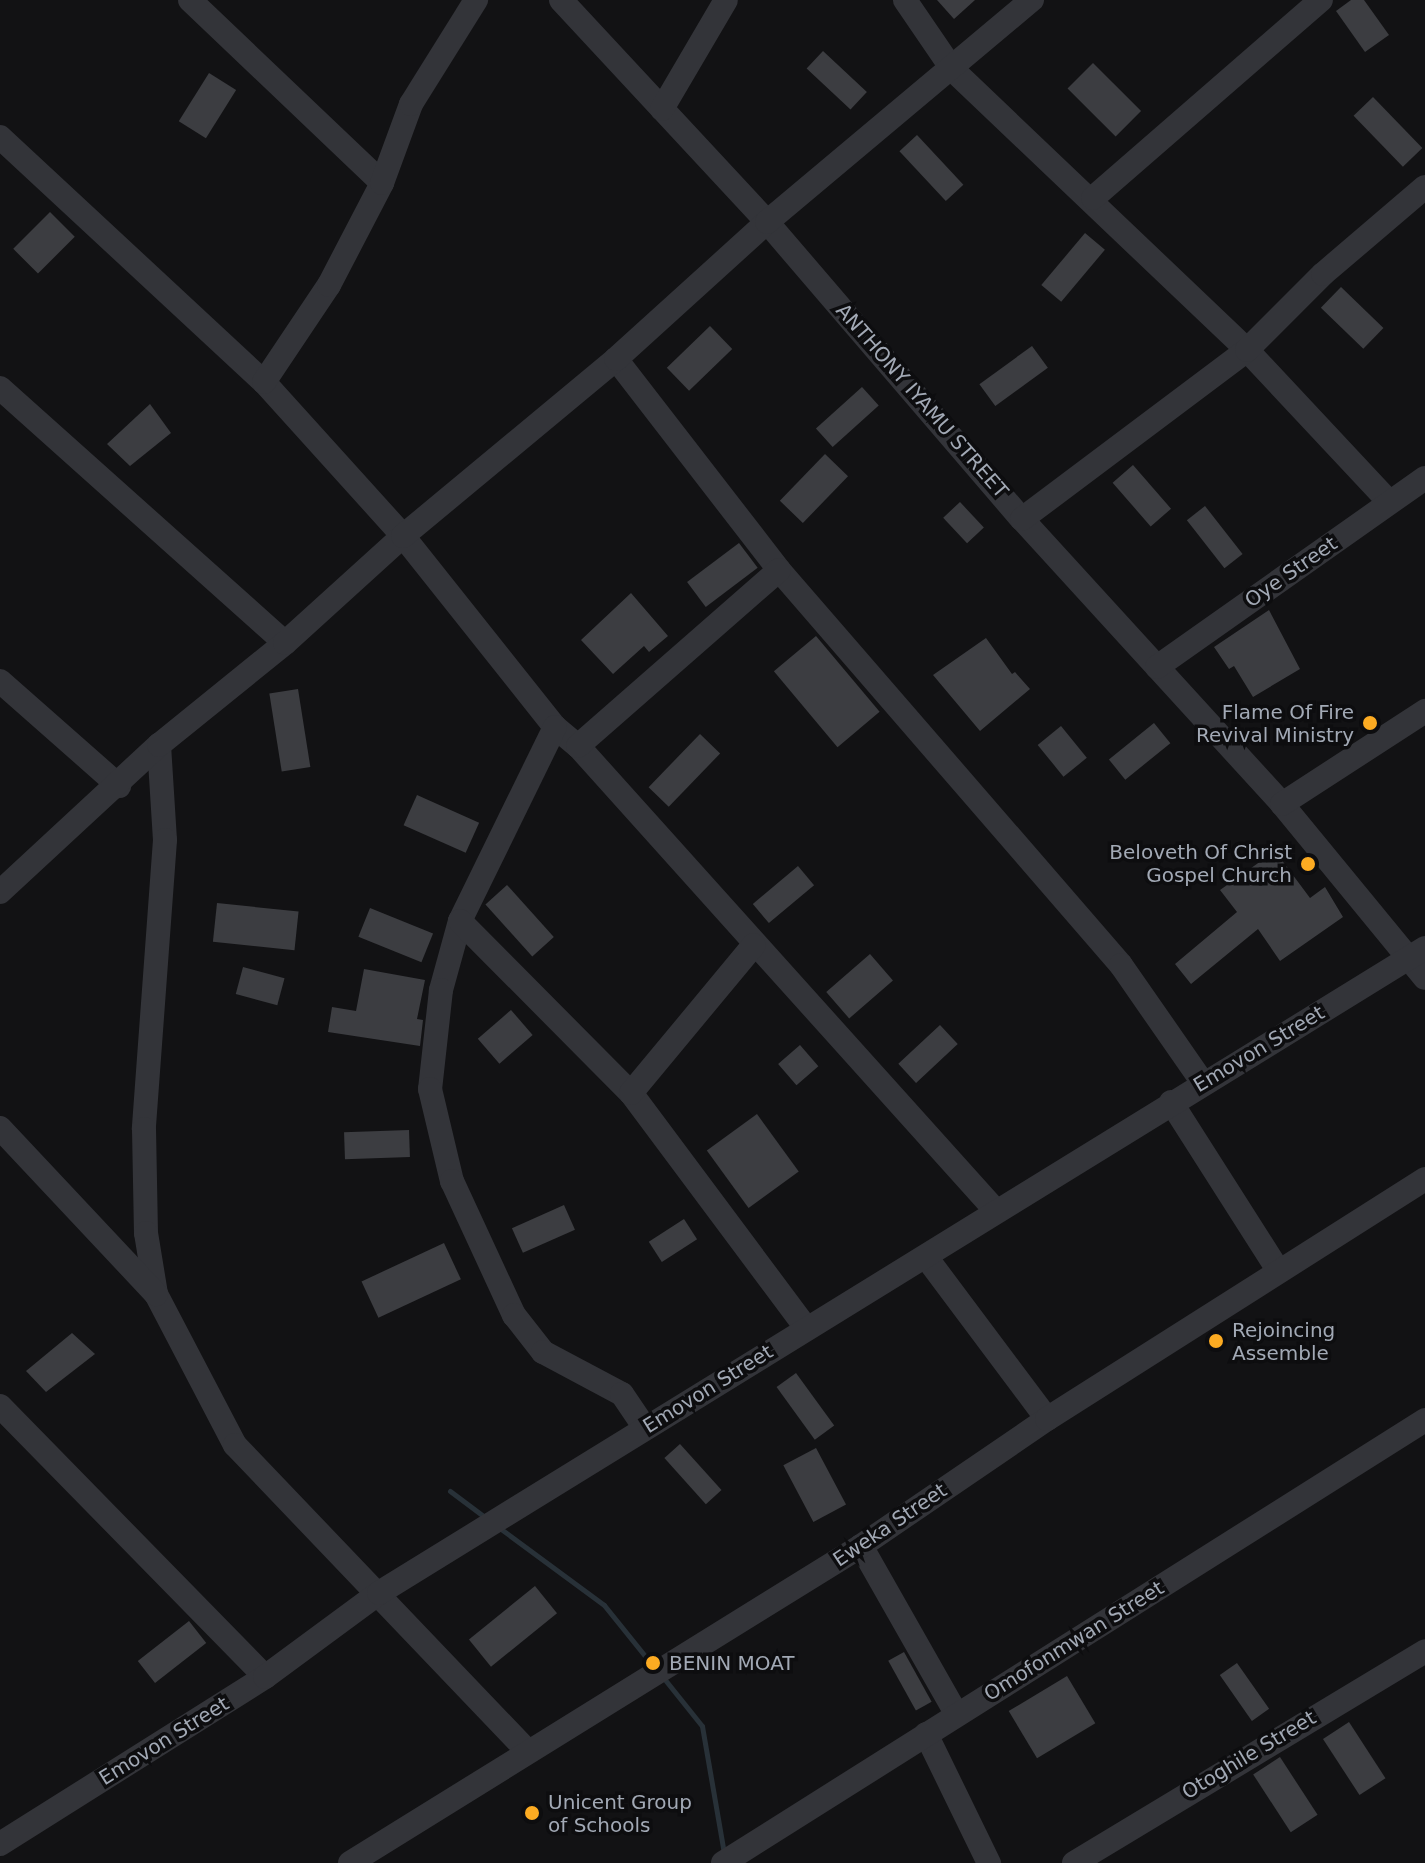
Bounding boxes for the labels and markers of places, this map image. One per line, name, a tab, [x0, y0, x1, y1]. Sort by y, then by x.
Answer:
place label: Flame Of Fire Revival Ministry	[1196, 700, 1354, 747]
marker: Flame Of Fire Revival Ministry	[1361, 714, 1379, 732]
place label: Beloveth Of Christ Gospel Church	[1109, 840, 1292, 887]
marker: Beloveth Of Christ Gospel Church	[1299, 855, 1317, 873]
place label: Rejoincing Assemble	[1232, 1318, 1335, 1365]
marker: Rejoincing Assemble	[1207, 1332, 1225, 1350]
place label: BENIN MOAT	[669, 1651, 795, 1675]
marker: BENIN MOAT	[644, 1654, 662, 1672]
place label: Unicent Group of Schools	[548, 1790, 692, 1837]
marker: Unicent Group of Schools	[523, 1804, 541, 1822]

